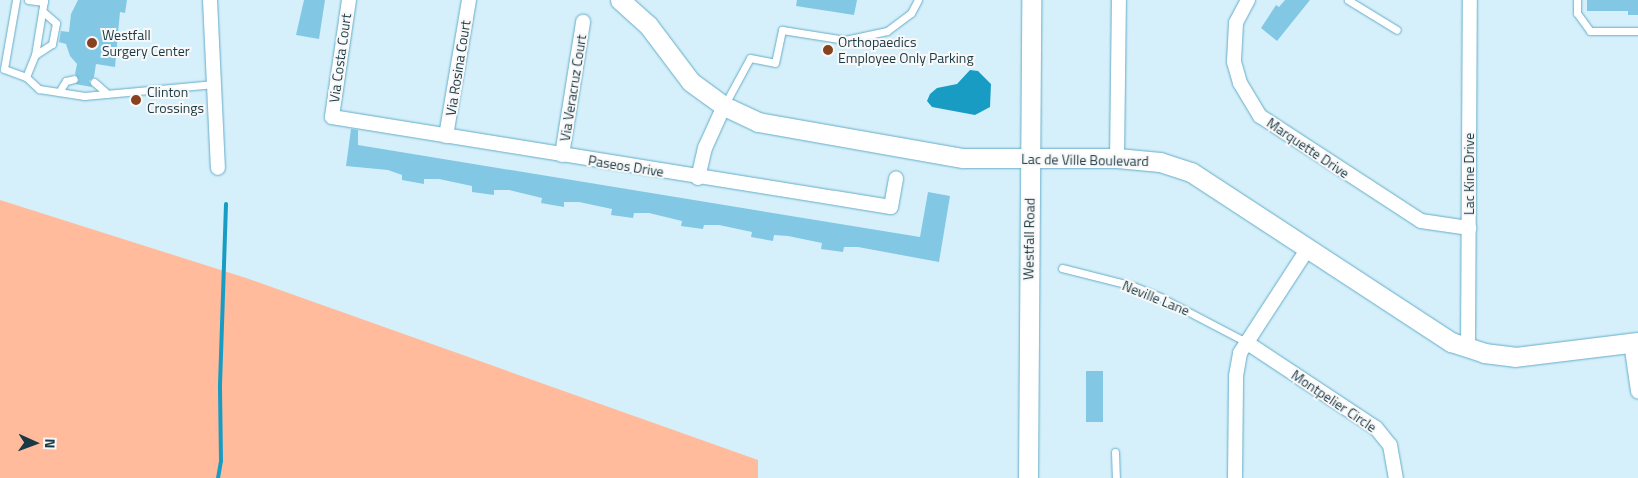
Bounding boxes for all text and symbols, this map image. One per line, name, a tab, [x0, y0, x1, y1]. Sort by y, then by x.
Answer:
street label: Via Costa Court	[325, 12, 355, 104]
street label: Via Rosina Court	[442, 19, 474, 117]
place label: Westfall Surgery Center	[102, 27, 190, 59]
street label: Via Veracruz Court	[556, 33, 590, 143]
place label: Orthopaedics Employee Only Parking	[838, 34, 974, 66]
marker: Westfall Surgery Center	[86, 37, 98, 49]
marker: Orthopaedics Employee Only Parking	[822, 44, 834, 56]
place label: Clinton Crossings	[147, 84, 204, 116]
marker: Clinton Crossings	[129, 93, 143, 107]
street label: Marquette Drive	[1264, 114, 1352, 182]
street label: Lac Kine Drive	[1461, 133, 1477, 215]
street label: Lac de Ville Boulevard	[1021, 150, 1149, 170]
street label: Paseos Drive	[587, 152, 665, 180]
street label: Westfall Road	[1020, 198, 1038, 280]
street label: Neville Lane	[1120, 277, 1192, 319]
street label: Montpelier Circle	[1288, 366, 1380, 436]
north arrow	[10, 418, 60, 468]
text: N	[40, 438, 61, 449]

